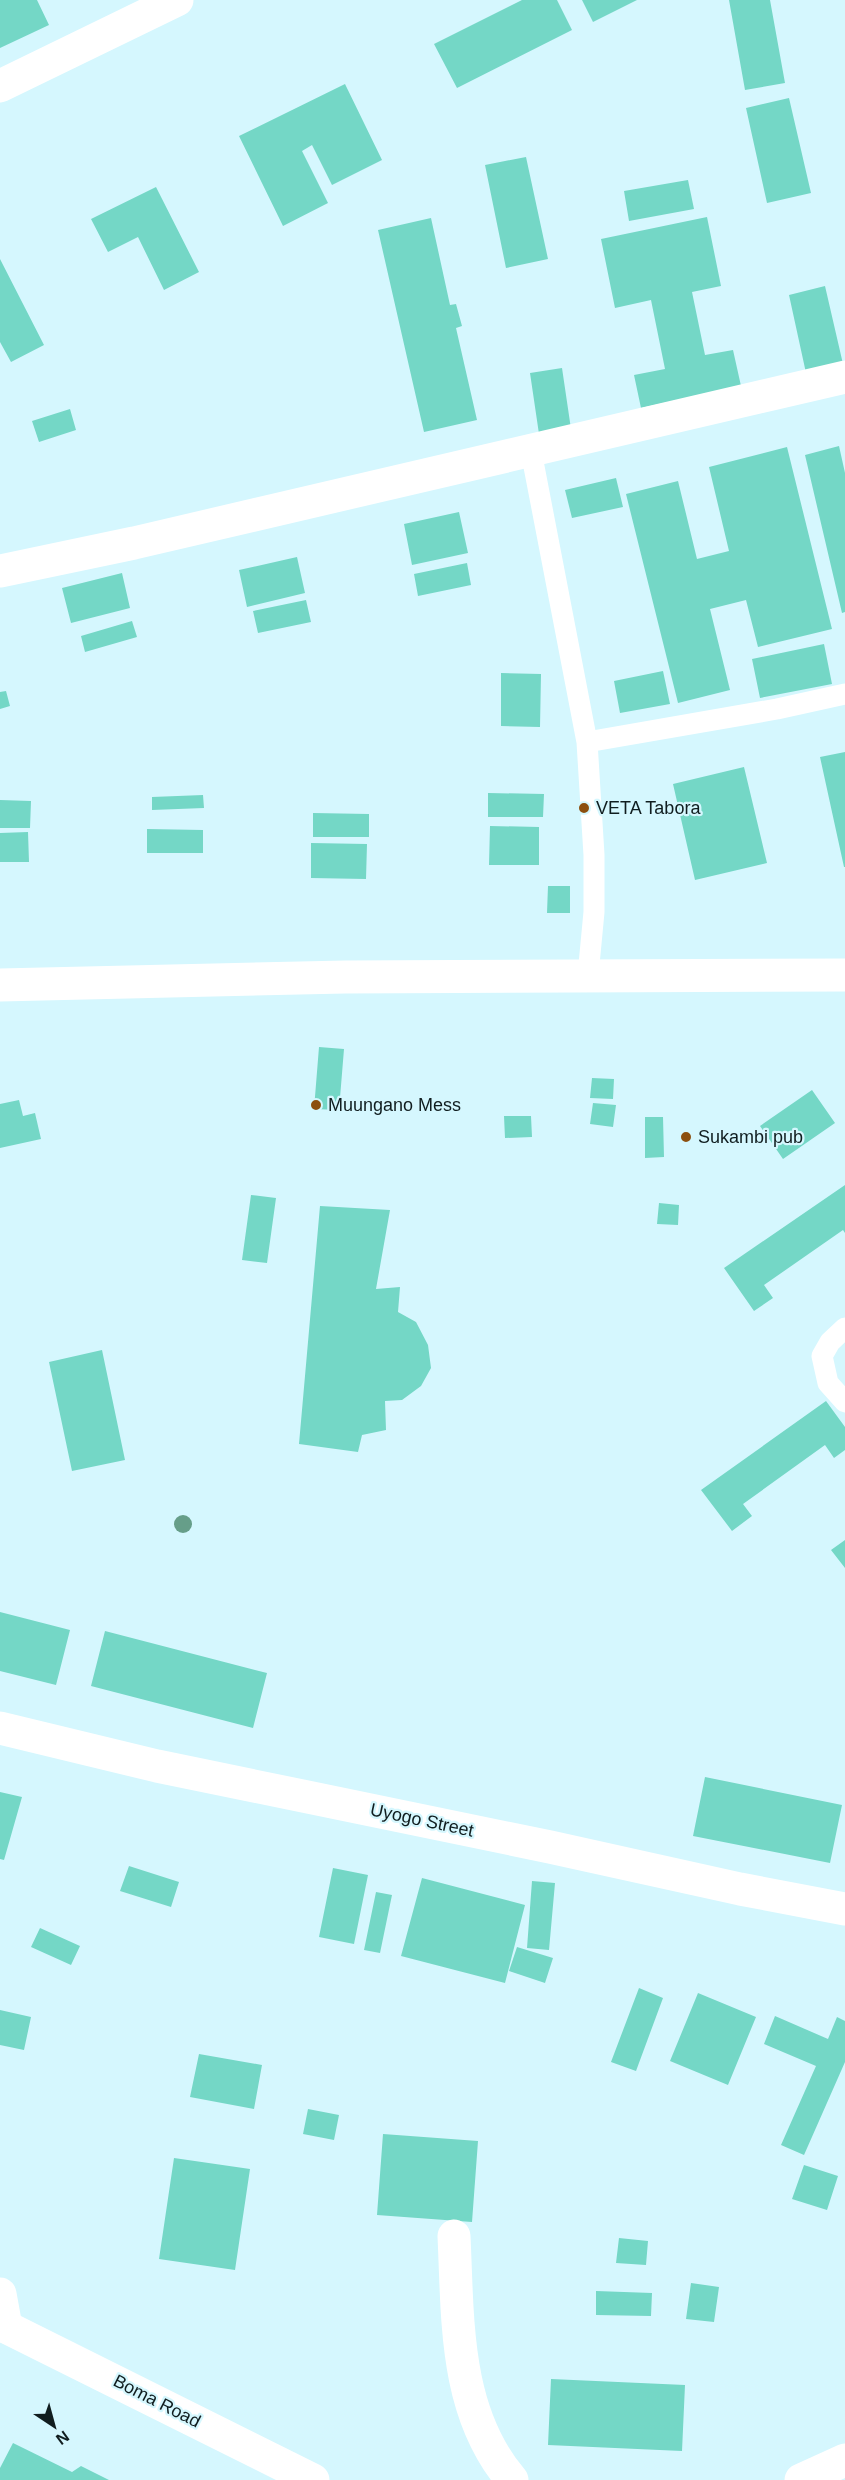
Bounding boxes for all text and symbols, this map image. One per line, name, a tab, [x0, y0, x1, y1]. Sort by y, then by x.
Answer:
place label: VETA Tabora	[596, 798, 701, 818]
marker: VETA Tabora	[577, 801, 591, 815]
place label: Muungano Mess	[328, 1095, 461, 1115]
marker: Muungano Mess	[309, 1098, 323, 1112]
place label: Sukambi pub	[698, 1127, 803, 1147]
marker: Sukambi pub	[679, 1130, 693, 1144]
street label: Uyogo Street	[369, 1799, 475, 1841]
street label: Boma Road	[110, 2371, 204, 2431]
north arrow	[24, 2396, 84, 2456]
text: N	[53, 2427, 72, 2448]

